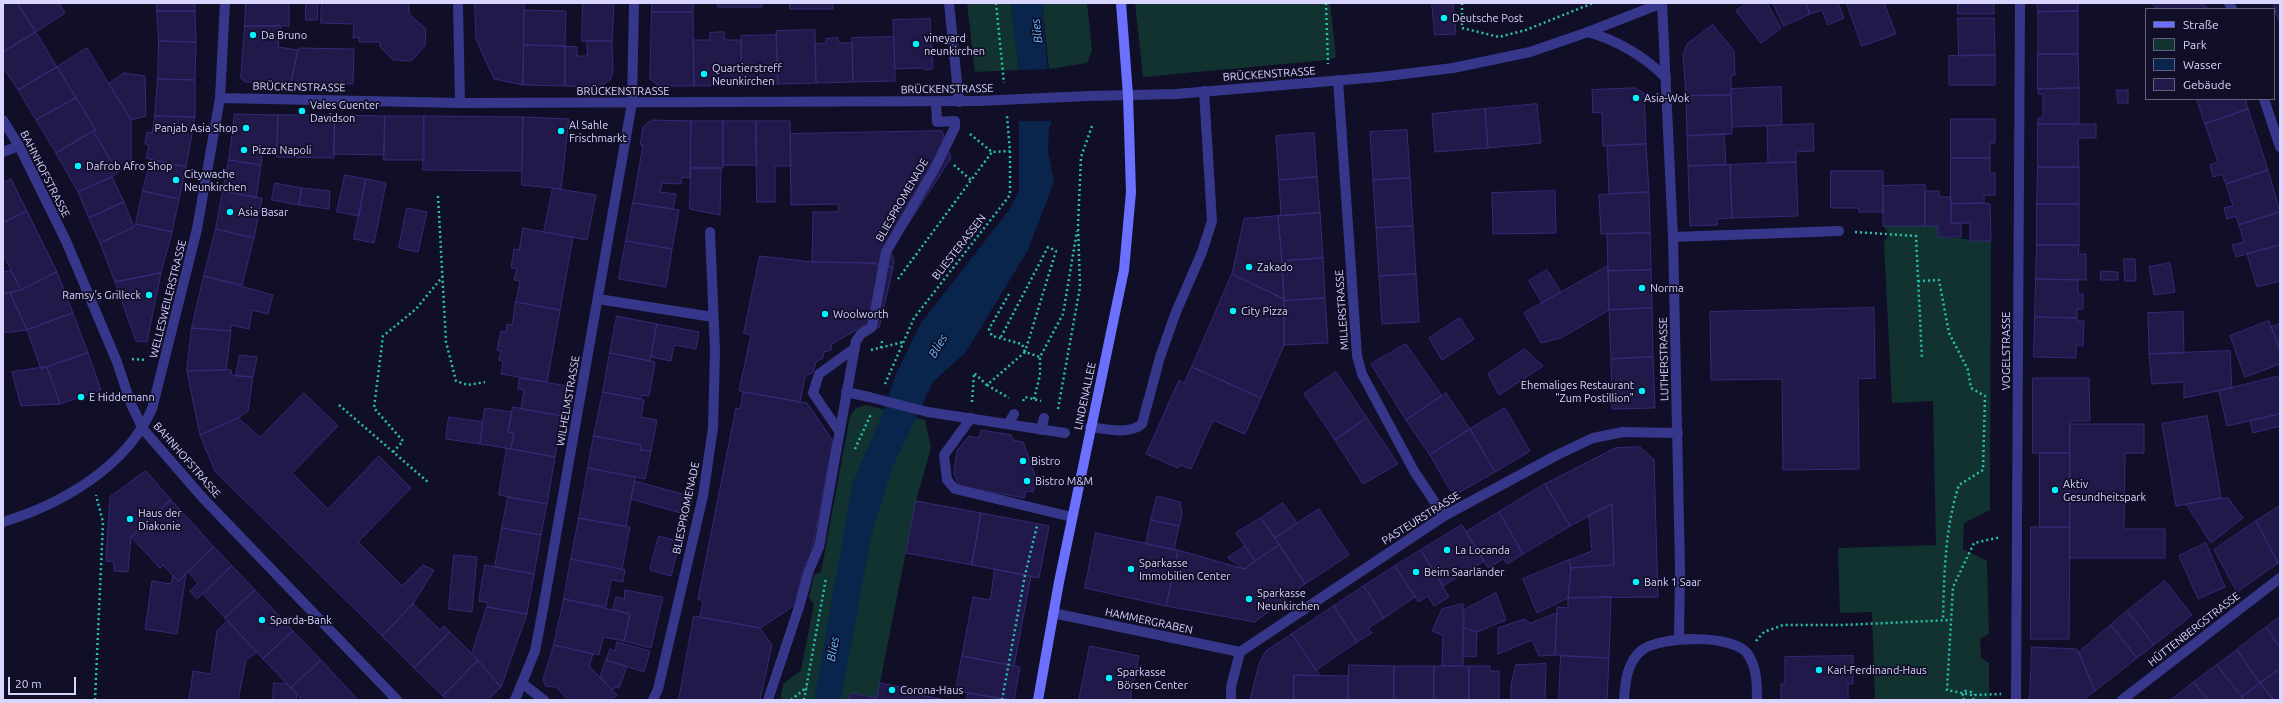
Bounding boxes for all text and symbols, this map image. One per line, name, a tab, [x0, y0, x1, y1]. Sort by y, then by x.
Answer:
legend	[2145, 8, 2275, 100]
place label: Deutsche Post	[1452, 11, 1523, 25]
marker: Deutsche Post	[1439, 13, 1449, 23]
water label: Blies	[1028, 18, 1046, 44]
text: Straße	[2183, 18, 2219, 31]
place label: Da Bruno	[261, 28, 307, 42]
marker: Da Bruno	[248, 30, 258, 40]
place label: vineyard neunkirchen	[924, 31, 985, 57]
text: Park	[2183, 38, 2207, 51]
marker: vineyard neunkirchen	[911, 39, 921, 49]
text: Wasser	[2183, 58, 2222, 71]
place label: Quartierstreff Neunkirchen	[712, 61, 782, 87]
street label: BRÜCKENSTRASSE	[1222, 64, 1316, 84]
marker: Quartierstreff Neunkirchen	[699, 69, 709, 79]
text: Gebäude	[2183, 78, 2231, 91]
street label: BRÜCKENSTRASSE	[252, 80, 346, 94]
street label: BRÜCKENSTRASSE	[900, 82, 994, 96]
street label: BRÜCKENSTRASSE	[577, 84, 669, 98]
place label: Asia-Wok	[1644, 91, 1690, 105]
marker: Asia-Wok	[1631, 93, 1641, 103]
place label: Vales Guenter Davidson	[310, 98, 379, 124]
marker: Vales Guenter Davidson	[297, 106, 307, 116]
place label: Al Sahle Frischmarkt	[569, 118, 627, 144]
place label: Panjab Asia Shop	[154, 121, 238, 135]
marker: Panjab Asia Shop	[241, 123, 251, 133]
marker: Al Sahle Frischmarkt	[556, 126, 566, 136]
street label: BAHNHOFSTRASSE	[17, 128, 73, 220]
place label: Pizza Napoli	[252, 143, 311, 157]
marker: Pizza Napoli	[239, 145, 249, 155]
street label: BLIESPROMENADE	[873, 156, 931, 244]
place label: Dafrob Afro Shop	[86, 159, 173, 173]
marker: Dafrob Afro Shop	[73, 161, 83, 171]
place label: Citywache Neunkirchen	[184, 167, 247, 193]
marker: Citywache Neunkirchen	[171, 175, 181, 185]
place label: Asia Basar	[238, 205, 288, 219]
marker: Asia Basar	[225, 207, 235, 217]
street label: BLIESTERASSEN	[929, 212, 989, 282]
street label: WELLESWEILERSTRASSE	[147, 239, 189, 359]
place label: Zakado	[1257, 260, 1293, 274]
marker: Zakado	[1244, 262, 1254, 272]
street label: MILLERSTRASSE	[1333, 269, 1351, 351]
place label: Norma	[1650, 281, 1684, 295]
marker: Norma	[1637, 283, 1647, 293]
place label: Ramsy's Grilleck	[62, 288, 141, 302]
marker: Ramsy's Grilleck	[144, 290, 154, 300]
place label: City Pizza	[1241, 304, 1288, 318]
marker: City Pizza	[1228, 306, 1238, 316]
place label: Woolworth	[833, 307, 888, 321]
marker: Woolworth	[820, 309, 830, 319]
street label: VOGELSTRASSE	[1999, 312, 2013, 390]
street label: LUTHERSTRASSE	[1657, 317, 1671, 401]
water label: Blies	[925, 332, 951, 360]
street label: WILHELMSTRASSE	[554, 355, 582, 447]
street label: LINDENALLEE	[1071, 361, 1099, 431]
place label: Ehemaliges Restaurant "Zum Postillion"	[1521, 378, 1634, 404]
marker: Ehemaliges Restaurant "Zum Postillion"	[1637, 386, 1647, 396]
place label: E Hiddemann	[89, 390, 155, 404]
marker: E Hiddemann	[76, 392, 86, 402]
street label: BAHNHOFSTRASSE	[151, 420, 223, 500]
place label: Bistro	[1031, 454, 1060, 468]
marker: Bistro	[1018, 456, 1028, 466]
street label: BLIESPROMENADE	[670, 461, 702, 555]
place label: Bistro M&M	[1035, 474, 1093, 488]
marker: Bistro M&M	[1022, 476, 1032, 486]
place label: Aktiv Gesundheitspark	[2063, 477, 2146, 503]
marker: Aktiv Gesundheitspark	[2050, 485, 2060, 495]
street label: PASTEURSTRASSE	[1379, 489, 1463, 547]
place label: Haus der Diakonie	[138, 506, 182, 532]
marker: Haus der Diakonie	[125, 514, 135, 524]
place label: La Locanda	[1455, 543, 1510, 557]
marker: La Locanda	[1442, 545, 1452, 555]
place label: Sparkasse Immobilien Center	[1139, 556, 1230, 582]
marker: Sparkasse Immobilien Center	[1126, 564, 1136, 574]
place label: Beim Saarländer	[1424, 565, 1505, 579]
marker: Beim Saarländer	[1411, 567, 1421, 577]
place label: Bank 1 Saar	[1644, 575, 1701, 589]
marker: Bank 1 Saar	[1631, 577, 1641, 587]
place label: Sparkasse Neunkirchen	[1257, 586, 1320, 612]
street label: HÜTTENBERGSTRASSE	[2145, 589, 2243, 669]
marker: Sparkasse Neunkirchen	[1244, 594, 1254, 604]
street label: HAMMERGRABEN	[1104, 605, 1194, 637]
place label: Sparda-Bank	[270, 613, 332, 627]
marker: Sparda-Bank	[257, 615, 267, 625]
water label: Blies	[824, 636, 842, 662]
place label: Karl-Ferdinand-Haus	[1827, 663, 1927, 677]
place label: Sparkasse Börsen Center	[1117, 665, 1188, 691]
marker: Karl-Ferdinand-Haus	[1814, 665, 1824, 675]
scale bar	[10, 669, 78, 695]
marker: Sparkasse Börsen Center	[1104, 673, 1114, 683]
text: 20 m	[15, 677, 42, 690]
place label: Corona-Haus	[900, 683, 963, 697]
marker: Corona-Haus	[887, 685, 897, 695]

